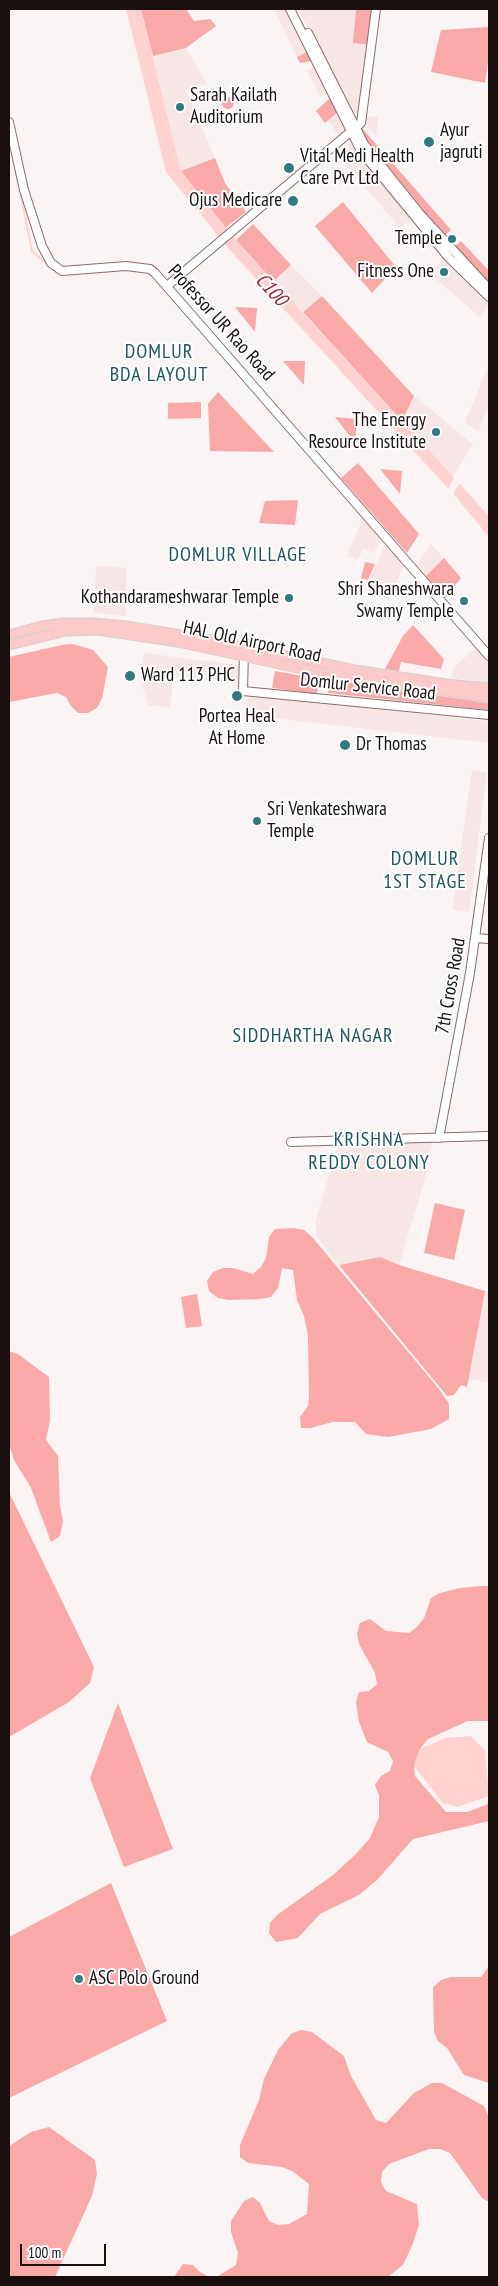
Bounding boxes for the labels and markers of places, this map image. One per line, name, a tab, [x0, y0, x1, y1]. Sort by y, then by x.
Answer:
place label: Sarah Kailath Auditorium	[190, 85, 277, 129]
marker: Sarah Kailath Auditorium	[174, 101, 186, 113]
place label: Ayur jagruti	[440, 120, 483, 164]
marker: Ayur jagruti	[422, 135, 436, 149]
place label: Vital Medi Health Care Pvt Ltd	[300, 146, 414, 190]
marker: Vital Medi Health Care Pvt Ltd	[282, 161, 296, 175]
place label: Ojus Medicare	[189, 190, 282, 212]
marker: Ojus Medicare	[286, 194, 300, 208]
place label: Temple	[395, 228, 442, 250]
marker: Temple	[446, 233, 458, 245]
place label: Fitness One	[357, 261, 434, 283]
marker: Fitness One	[438, 266, 450, 278]
place label: The Energy Resource Institute	[308, 410, 426, 454]
marker: The Energy Resource Institute	[430, 426, 442, 438]
place label: Shri Shaneshwara Swamy Temple	[337, 579, 454, 623]
place label: Kothandarameshwarar Temple	[81, 587, 279, 609]
marker: Kothandarameshwarar Temple	[283, 592, 295, 604]
marker: Shri Shaneshwara Swamy Temple	[458, 595, 470, 607]
place label: Ward 113 PHC	[141, 665, 235, 687]
marker: Ward 113 PHC	[123, 669, 137, 683]
marker: Portea Heal At Home	[230, 689, 244, 703]
place label: Portea Heal At Home	[199, 706, 275, 750]
place label: Dr Thomas	[356, 734, 427, 756]
marker: Dr Thomas	[338, 738, 352, 752]
place label: Sri Venkateshwara Temple	[267, 799, 387, 843]
marker: Sri Venkateshwara Temple	[251, 815, 263, 827]
place label: ASC Polo Ground	[89, 1968, 199, 1990]
marker: ASC Polo Ground	[73, 1973, 85, 1985]

